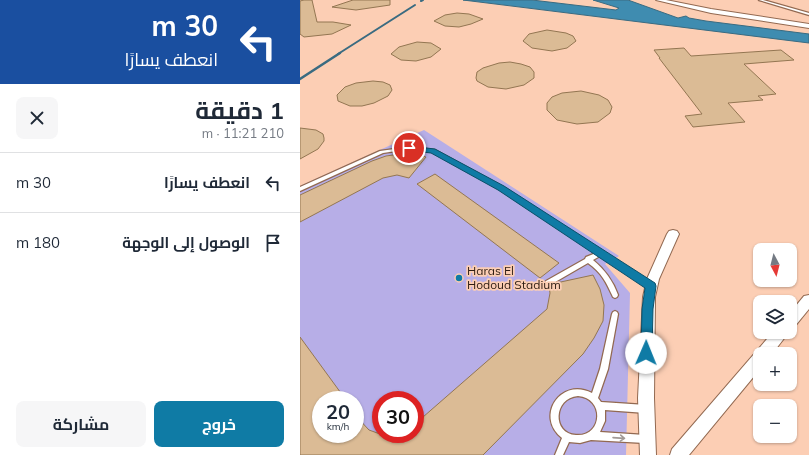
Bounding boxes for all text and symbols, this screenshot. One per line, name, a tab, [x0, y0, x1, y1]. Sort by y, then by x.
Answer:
text: 30 m	[152, 8, 218, 43]
icon: left	[232, 16, 284, 68]
text: انعطف يسارًا	[125, 48, 218, 71]
text: 1 دقيقة	[195, 95, 284, 125]
button: close	[16, 97, 58, 139]
text: 210 m · 11:21	[202, 125, 284, 141]
pin	[392, 131, 426, 165]
icon: arrive	[398, 137, 420, 159]
icon: left	[262, 172, 284, 194]
text: 30 m	[16, 173, 51, 192]
text: انعطف يسارًا	[164, 173, 250, 192]
icon: arrive	[262, 232, 284, 254]
text: 180 m	[16, 233, 60, 252]
text: الوصول إلى الوجهة	[122, 233, 250, 252]
north arrow	[753, 243, 797, 287]
map controls	[753, 243, 797, 443]
place label: Haras El Hodoud Stadium	[467, 263, 561, 292]
marker: Haras El Hodoud Stadium	[454, 273, 464, 283]
button: layers	[753, 295, 797, 339]
position arrow	[625, 332, 667, 374]
button: +	[753, 347, 797, 391]
speed limit sign: 30	[372, 391, 424, 443]
text: 20	[326, 399, 350, 424]
button: −	[753, 399, 797, 443]
button: مشاركة	[16, 401, 146, 447]
button: خروج	[154, 401, 284, 447]
text: km/h	[327, 420, 349, 433]
one-way arrow	[612, 434, 625, 441]

